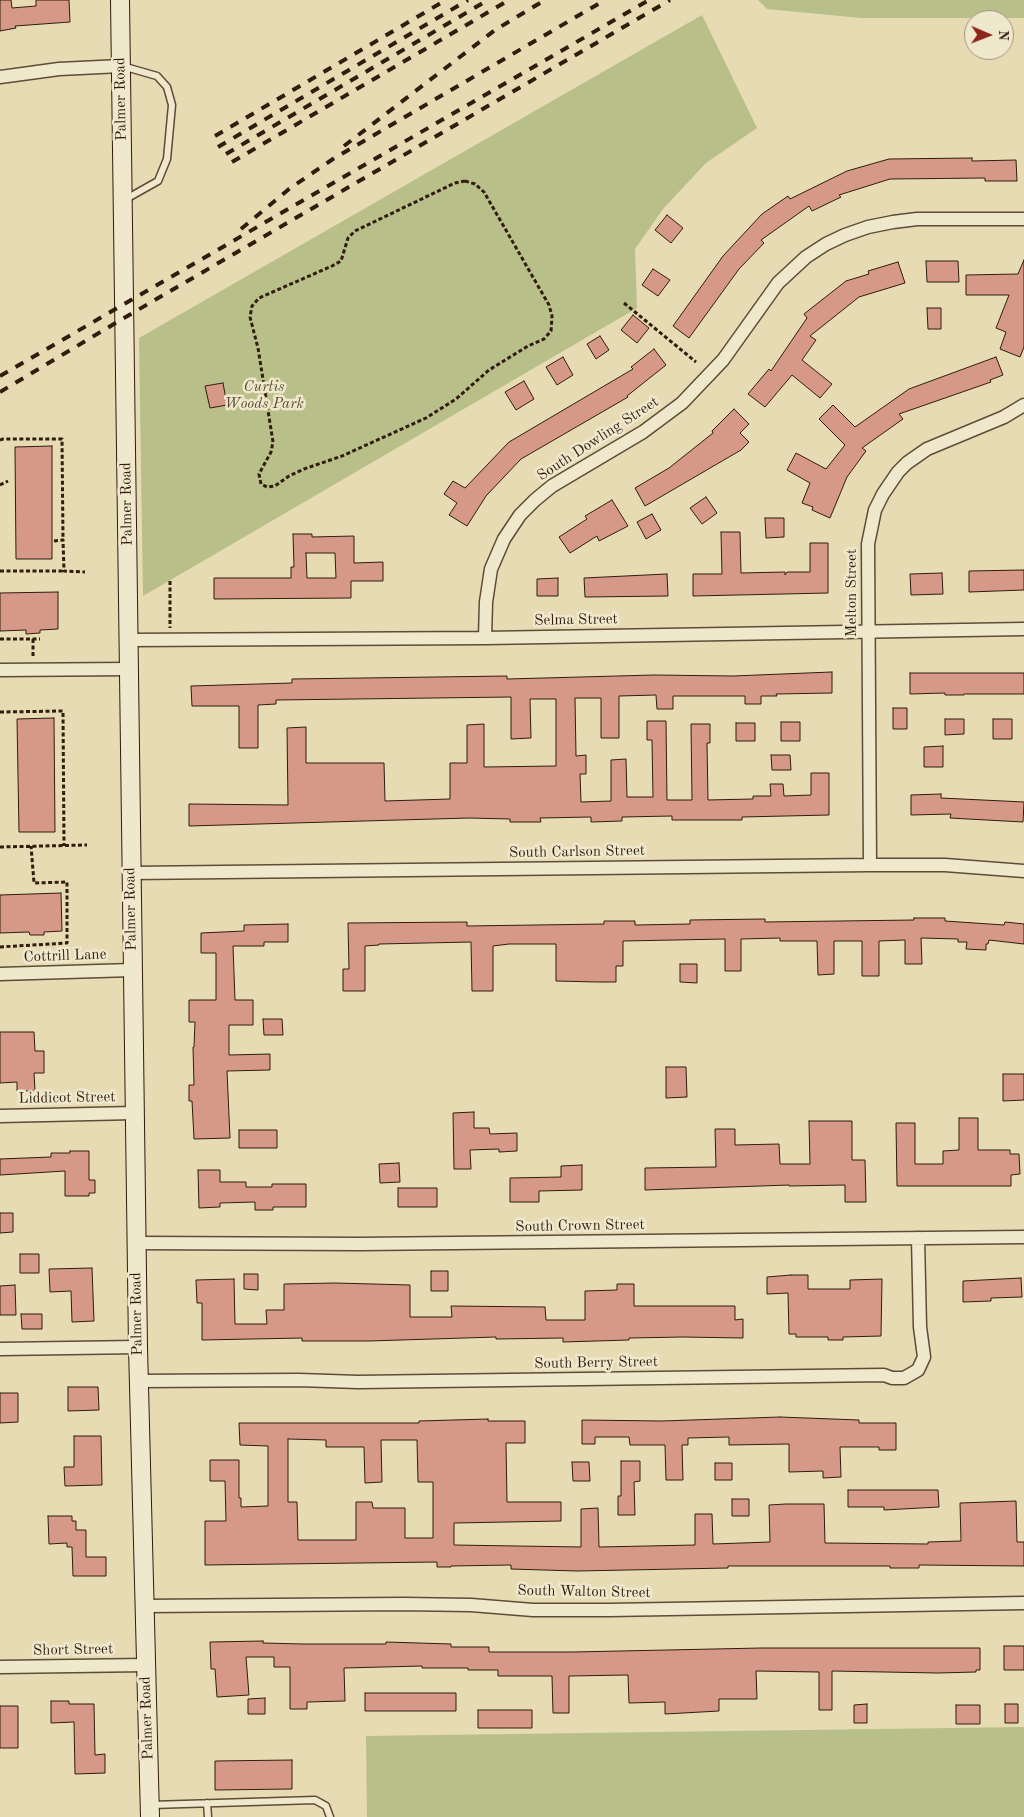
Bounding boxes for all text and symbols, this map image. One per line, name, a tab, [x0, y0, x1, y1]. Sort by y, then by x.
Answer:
north arrow	[964, 10, 1014, 60]
text: N	[996, 30, 1010, 41]
street label: Palmer Road	[111, 57, 131, 141]
park label: Curtis Woods Park	[224, 378, 304, 413]
street label: South Dowling Street	[534, 393, 662, 485]
street label: Palmer Road	[117, 462, 137, 546]
street label: Melton Street	[843, 549, 861, 637]
street label: Selma Street	[534, 610, 618, 630]
street label: South Carlson Street	[509, 842, 645, 862]
street label: Palmer Road	[121, 867, 141, 951]
street label: Cottrill Lane	[23, 946, 107, 966]
street label: Liddicot Street	[18, 1088, 116, 1108]
street label: South Crown Street	[515, 1216, 645, 1236]
street label: Palmer Road	[127, 1272, 147, 1356]
street label: South Berry Street	[534, 1353, 658, 1373]
street label: South Walton Street	[517, 1582, 651, 1602]
street label: Short Street	[33, 1640, 113, 1660]
street label: Palmer Road	[137, 1676, 157, 1760]

